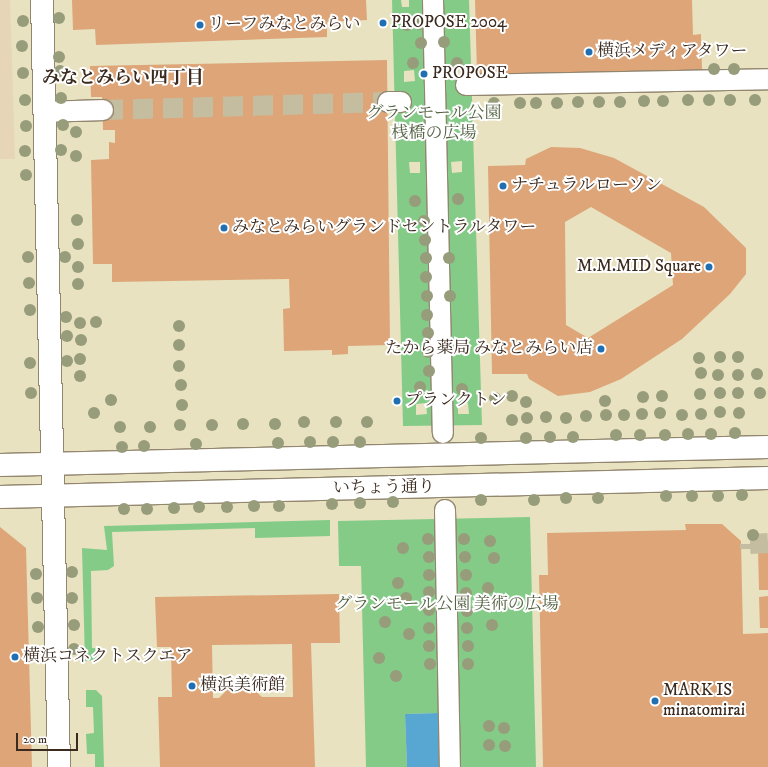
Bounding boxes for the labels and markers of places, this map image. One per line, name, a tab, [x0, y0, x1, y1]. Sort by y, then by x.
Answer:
place label: PROPOSE 2004	[391, 13, 507, 33]
place label: リーフみなとみらい	[208, 15, 361, 35]
marker: PROPOSE 2004	[378, 18, 388, 28]
marker: リーフみなとみらい	[195, 20, 205, 30]
place label: 横浜メディアタワー	[597, 42, 750, 62]
marker: 横浜メディアタワー	[584, 47, 594, 57]
place label: PROPOSE	[432, 64, 508, 84]
marker: PROPOSE	[419, 69, 429, 79]
place label: ナチュラルローソン	[511, 176, 664, 196]
marker: ナチュラルローソン	[498, 181, 508, 191]
place label: みなとみらいグランドセントラルタワー	[232, 218, 538, 238]
marker: みなとみらいグランドセントラルタワー	[219, 223, 229, 233]
place label: M.M.MID Square	[577, 257, 701, 277]
marker: M.M.MID Square	[704, 262, 714, 272]
place label: たから薬局 みなとみらい店	[385, 339, 593, 359]
marker: たから薬局 みなとみらい店	[596, 344, 606, 354]
place label: プランクトン	[405, 391, 507, 411]
marker: プランクトン	[392, 396, 402, 406]
place label: 横浜コネクトスクエア	[23, 647, 193, 667]
marker: 横浜コネクトスクエア	[10, 652, 20, 662]
place label: 横浜美術館	[200, 676, 285, 696]
marker: 横浜美術館	[187, 681, 197, 691]
place label: MARK IS minatomirai	[663, 681, 745, 721]
marker: MARK IS minatomirai	[650, 696, 660, 706]

